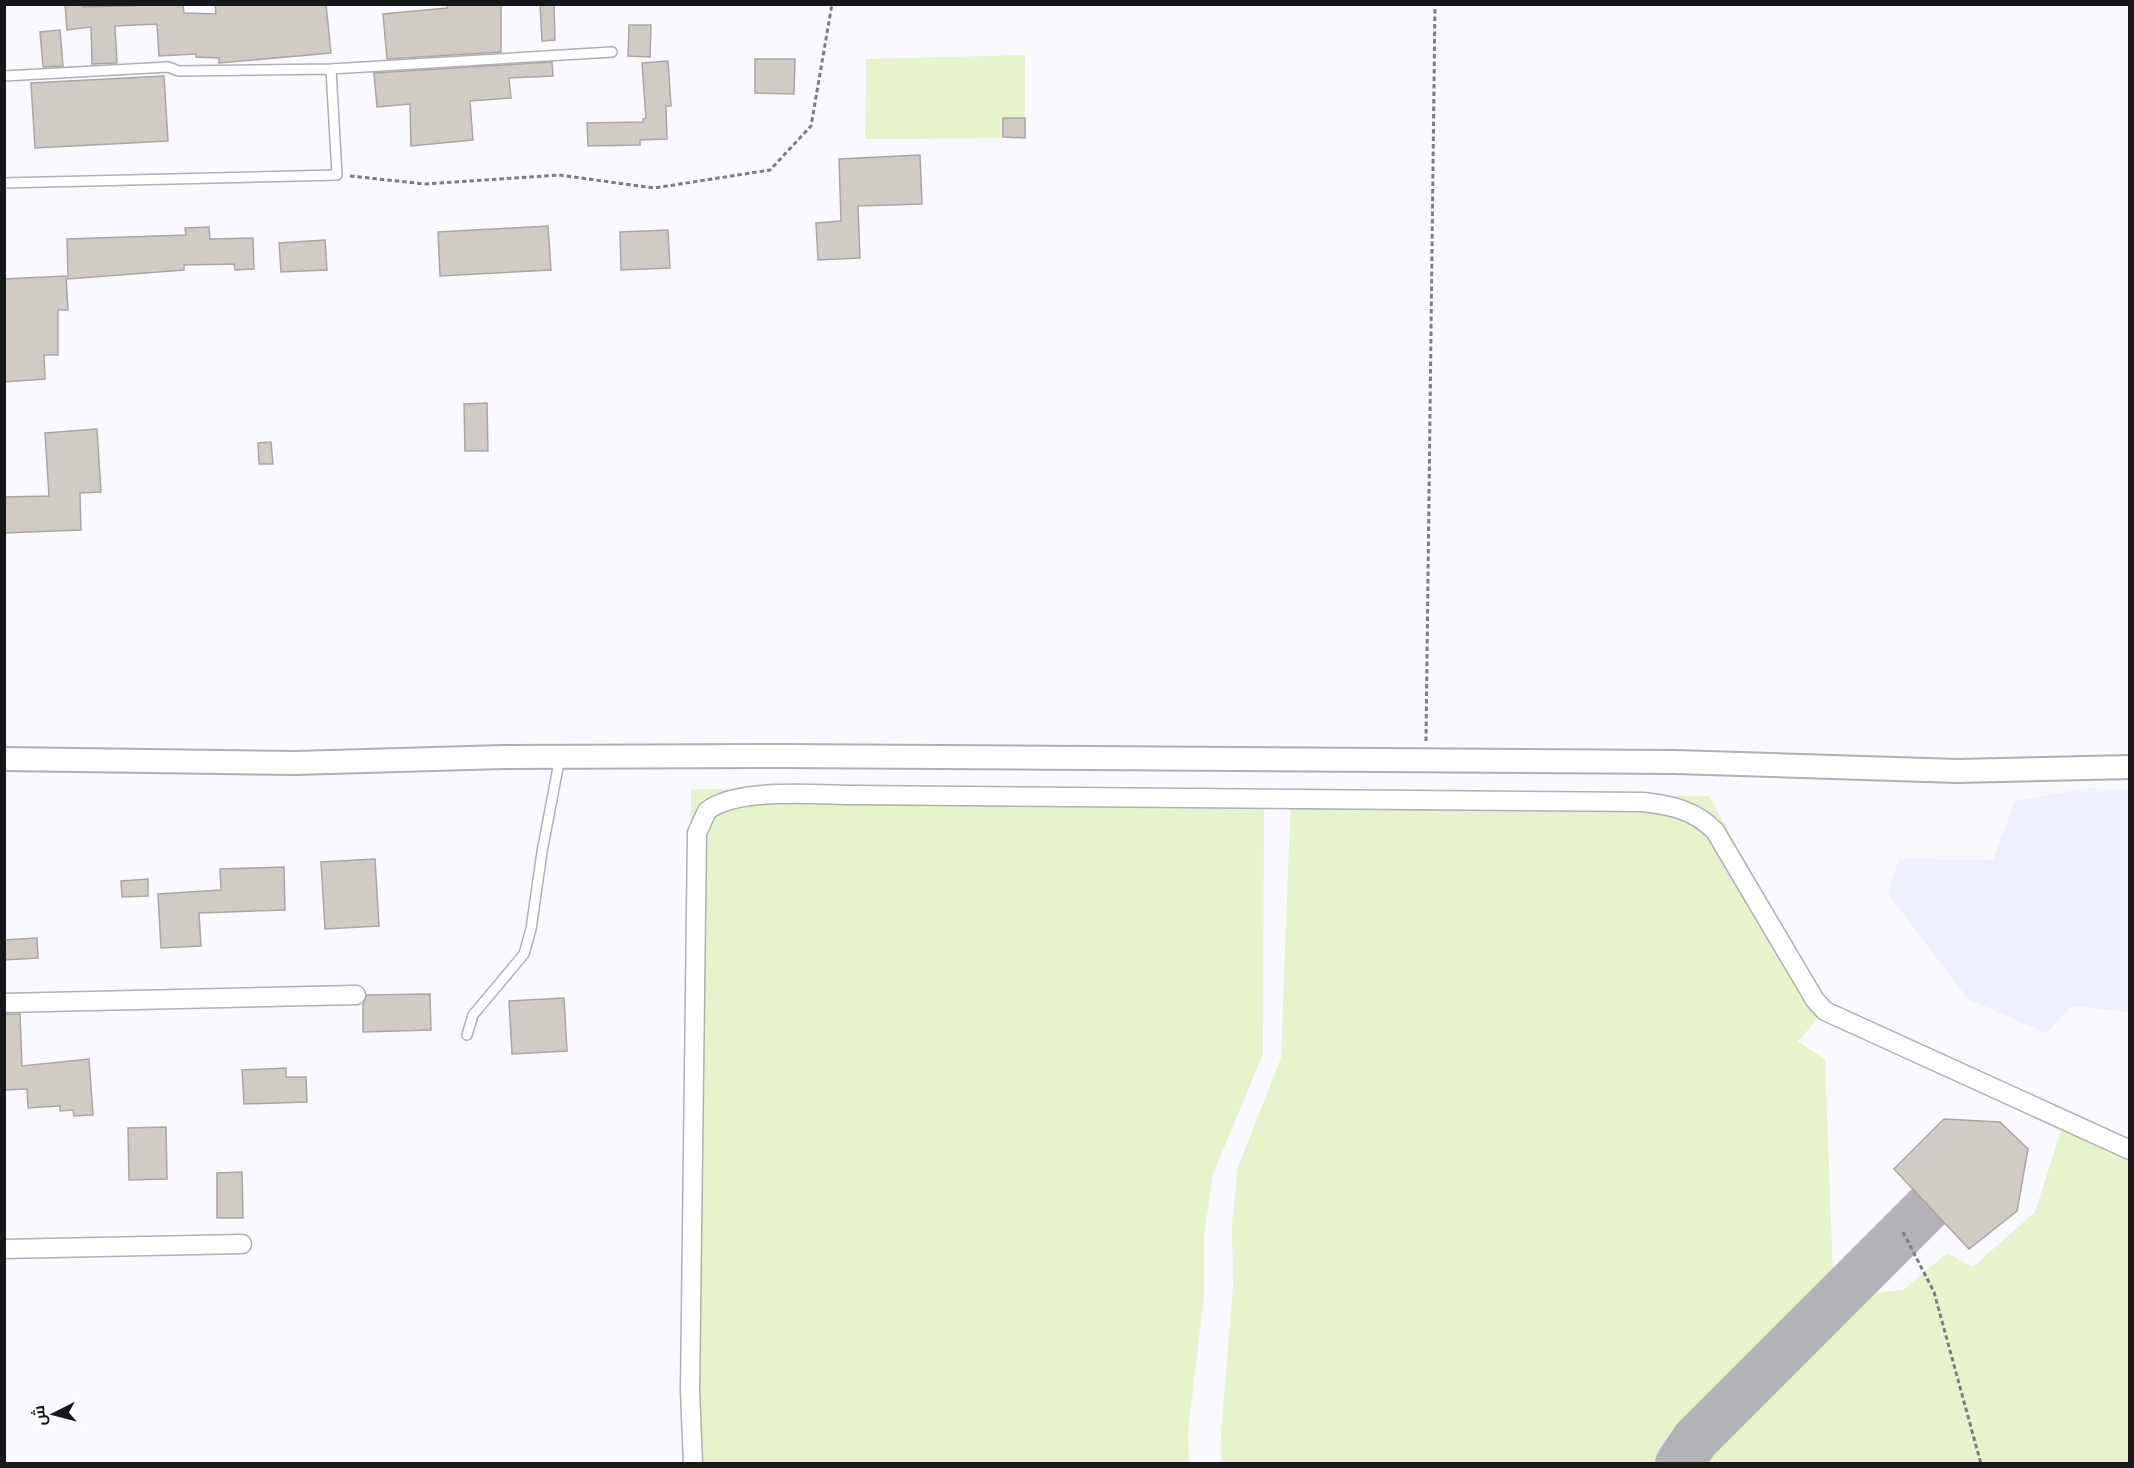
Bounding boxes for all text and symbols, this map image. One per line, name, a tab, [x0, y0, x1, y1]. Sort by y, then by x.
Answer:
north arrow	[24, 1384, 84, 1444]
text: ش	[26, 1404, 52, 1427]

